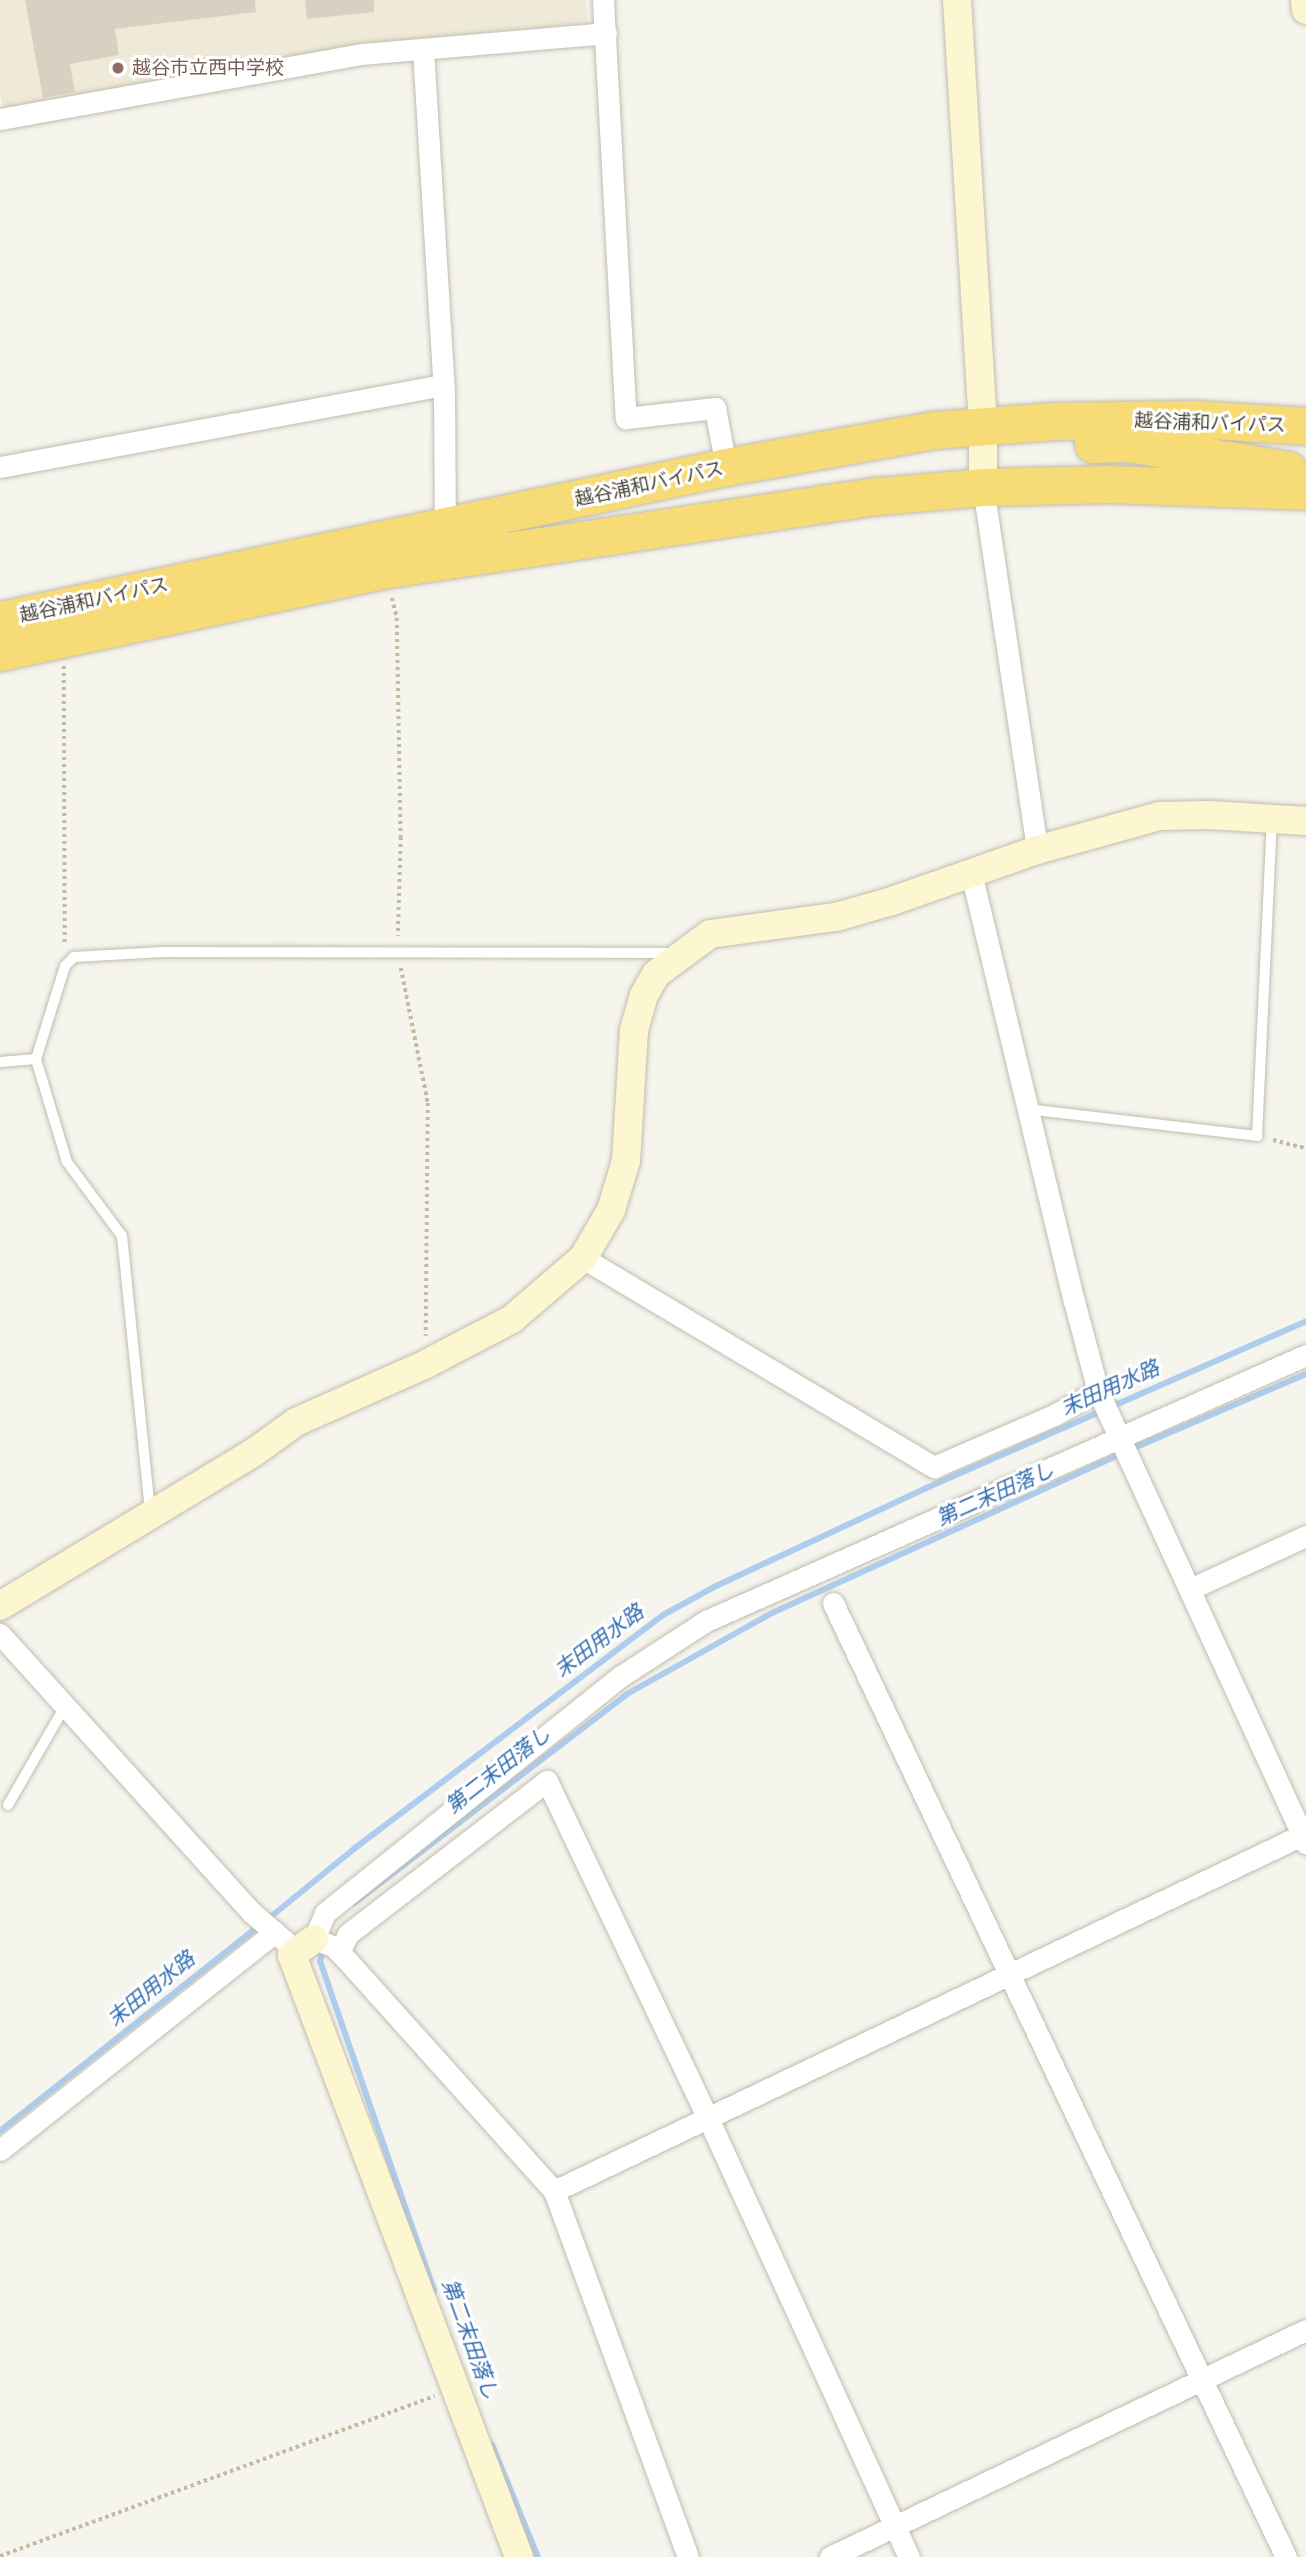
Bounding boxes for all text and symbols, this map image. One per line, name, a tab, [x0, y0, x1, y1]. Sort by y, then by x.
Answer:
place label: 越谷市立西中学校	[132, 57, 284, 79]
marker: 越谷市立西中学校	[110, 60, 126, 76]
street label: 越谷浦和バイパス	[1134, 409, 1286, 437]
street label: 越谷浦和バイパス	[572, 457, 726, 511]
street label: 越谷浦和バイパス	[17, 573, 171, 627]
water label: 末田用水路	[1057, 1355, 1163, 1421]
water label: 第二末田落し	[932, 1457, 1058, 1531]
water label: 末田用水路	[549, 1599, 649, 1683]
water label: 第二末田落し	[441, 1721, 555, 1819]
water label: 末田用水路	[102, 1946, 200, 2032]
water label: 第二末田落し	[437, 2275, 503, 2403]

